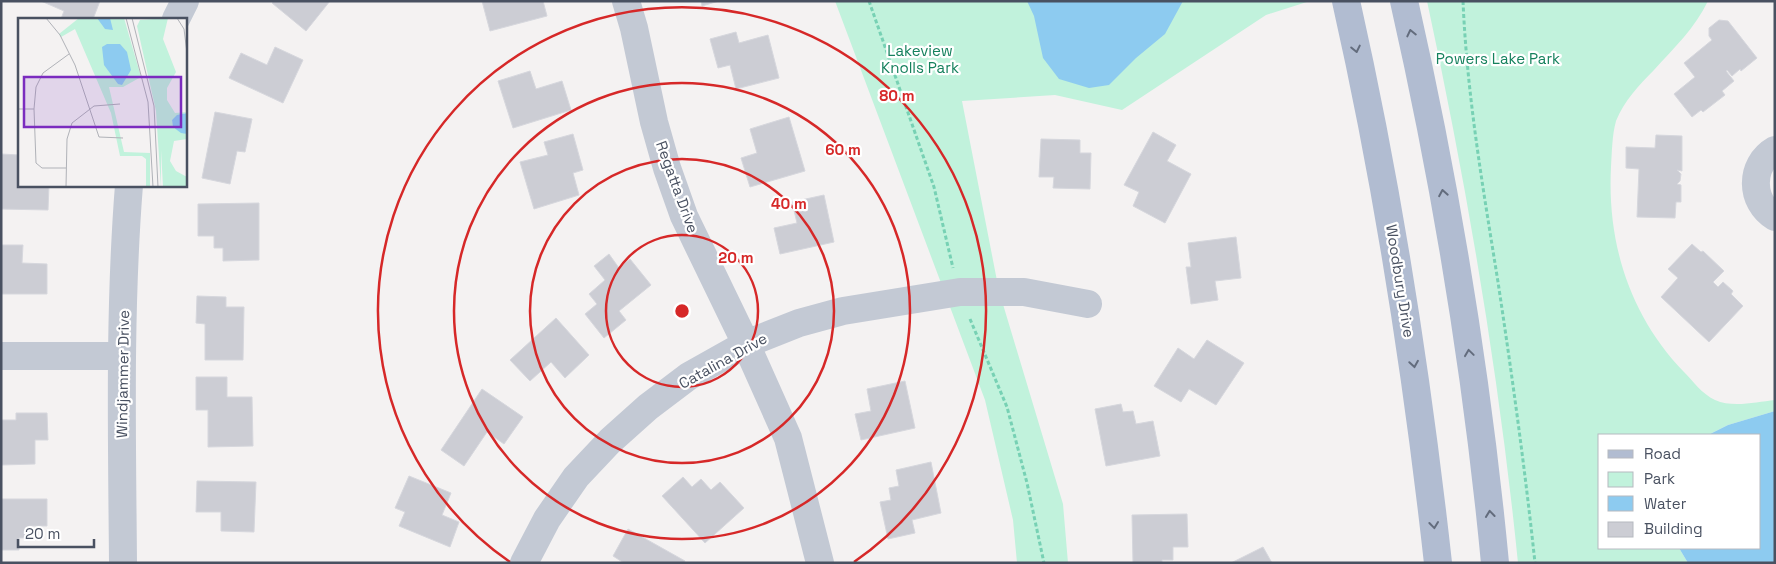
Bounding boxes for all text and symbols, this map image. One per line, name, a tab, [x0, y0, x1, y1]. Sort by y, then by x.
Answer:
inset map	[18, 18, 186, 186]
one-way arrow	[1407, 29, 1417, 38]
park label: Lakeview Knolls Park	[881, 41, 959, 77]
one-way arrow	[1351, 44, 1361, 53]
park label: Powers Lake Park	[1436, 49, 1560, 68]
text: 80 m	[879, 86, 915, 105]
street label: Regatta Drive	[652, 138, 703, 236]
text: 60 m	[825, 140, 861, 159]
one-way arrow	[1439, 188, 1449, 197]
text: 40 m	[771, 194, 807, 213]
street label: Woodbury Drive	[1382, 223, 1419, 339]
text: 20 m	[718, 248, 754, 267]
centre of rings	[673, 302, 691, 320]
street label: Windjammer Drive	[112, 310, 133, 438]
street label: Catalina Drive	[675, 328, 770, 393]
one-way arrow	[1465, 349, 1475, 357]
one-way arrow	[1408, 359, 1418, 368]
legend	[1598, 434, 1761, 549]
text: Road	[1644, 444, 1681, 463]
text: Park	[1644, 469, 1675, 488]
text: Water	[1644, 494, 1687, 513]
one-way arrow	[1485, 510, 1496, 518]
scale bar	[18, 516, 94, 548]
text: Building	[1644, 519, 1703, 538]
one-way arrow	[1428, 521, 1439, 529]
text: 20 m	[25, 524, 60, 543]

